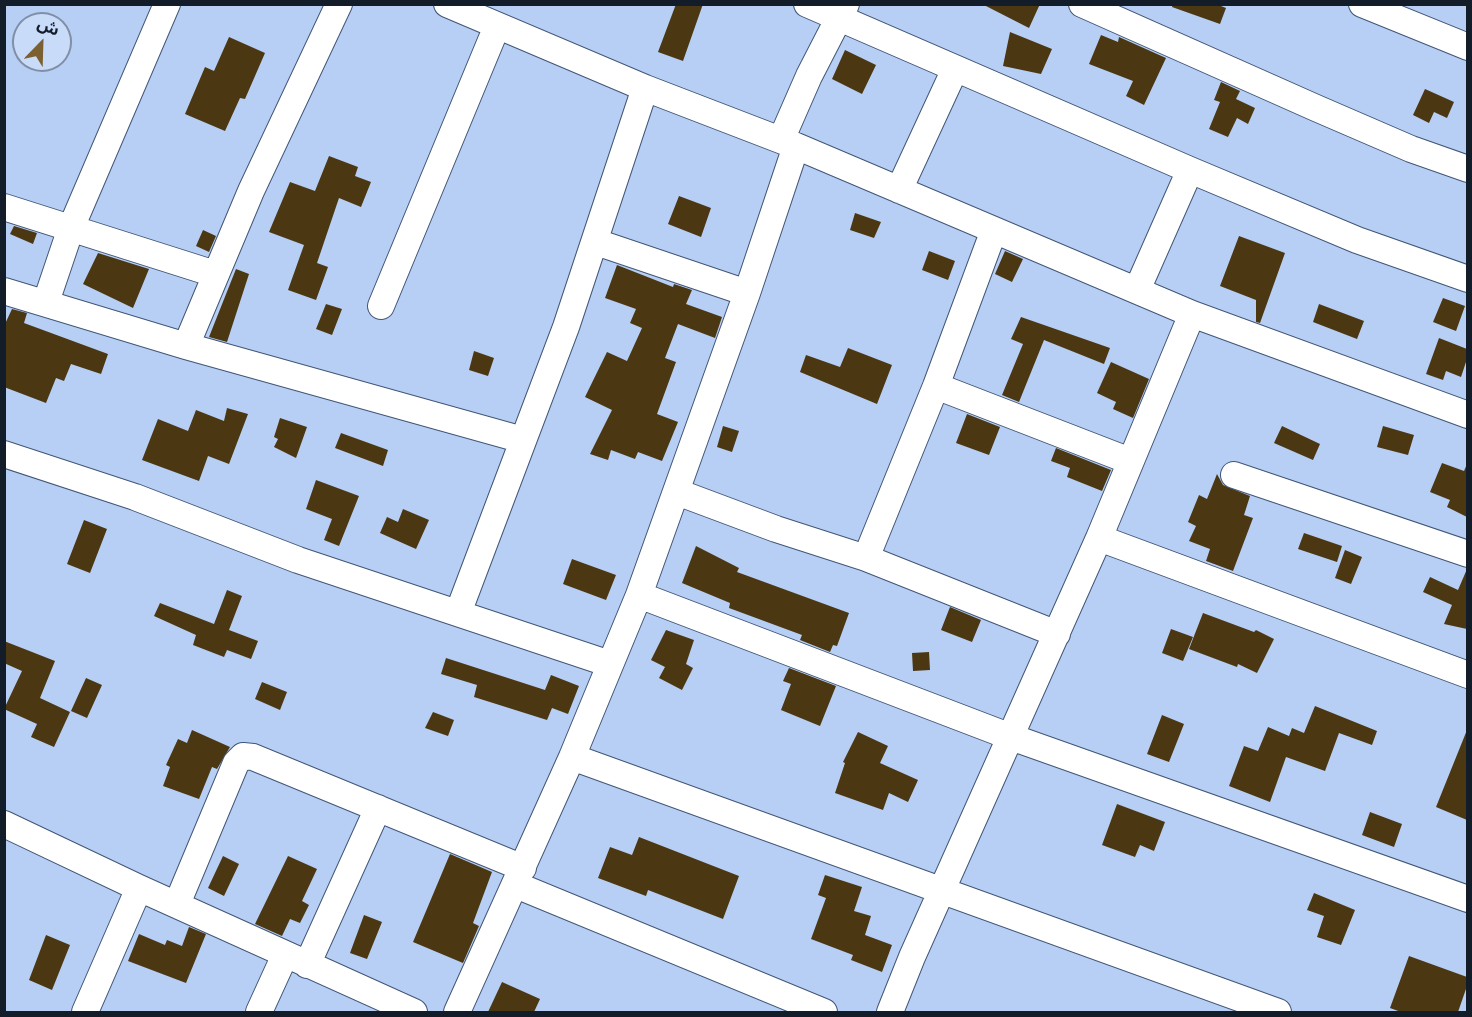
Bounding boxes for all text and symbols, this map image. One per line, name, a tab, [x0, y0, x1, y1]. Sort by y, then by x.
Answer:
north arrow	[12, 12, 72, 72]
text: ش	[35, 14, 62, 40]

